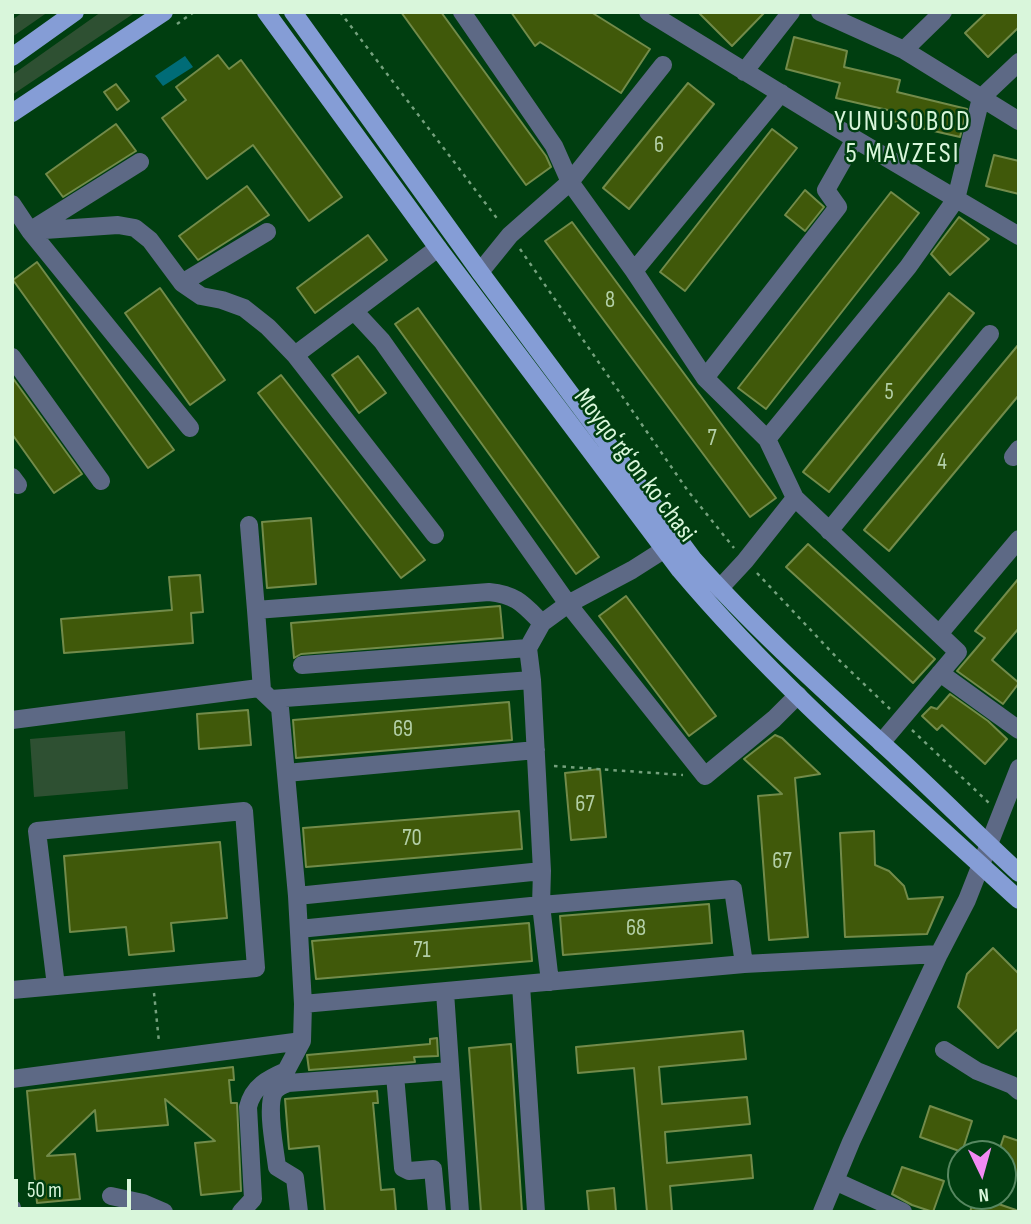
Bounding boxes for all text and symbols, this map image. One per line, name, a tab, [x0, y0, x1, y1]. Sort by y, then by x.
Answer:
district label: YUNUSOBOD 5 MAVZESI	[835, 106, 971, 172]
house number: 6	[654, 132, 664, 160]
house number: 8	[605, 287, 615, 315]
house number: 5	[884, 379, 894, 407]
street label: Moyqoʻrgʻon koʻchasi	[566, 383, 702, 549]
house number: 7	[707, 425, 717, 453]
house number: 4	[937, 449, 947, 477]
house number: 69	[393, 716, 413, 744]
house number: 67	[575, 791, 595, 819]
house number: 70	[402, 825, 422, 853]
house number: 67	[772, 848, 792, 876]
house number: 68	[626, 915, 646, 943]
house number: 71	[413, 937, 431, 965]
north arrow	[947, 1140, 1017, 1210]
scale bar	[18, 1164, 135, 1208]
text: 50 m	[27, 1178, 62, 1203]
text: N	[978, 1183, 990, 1206]

